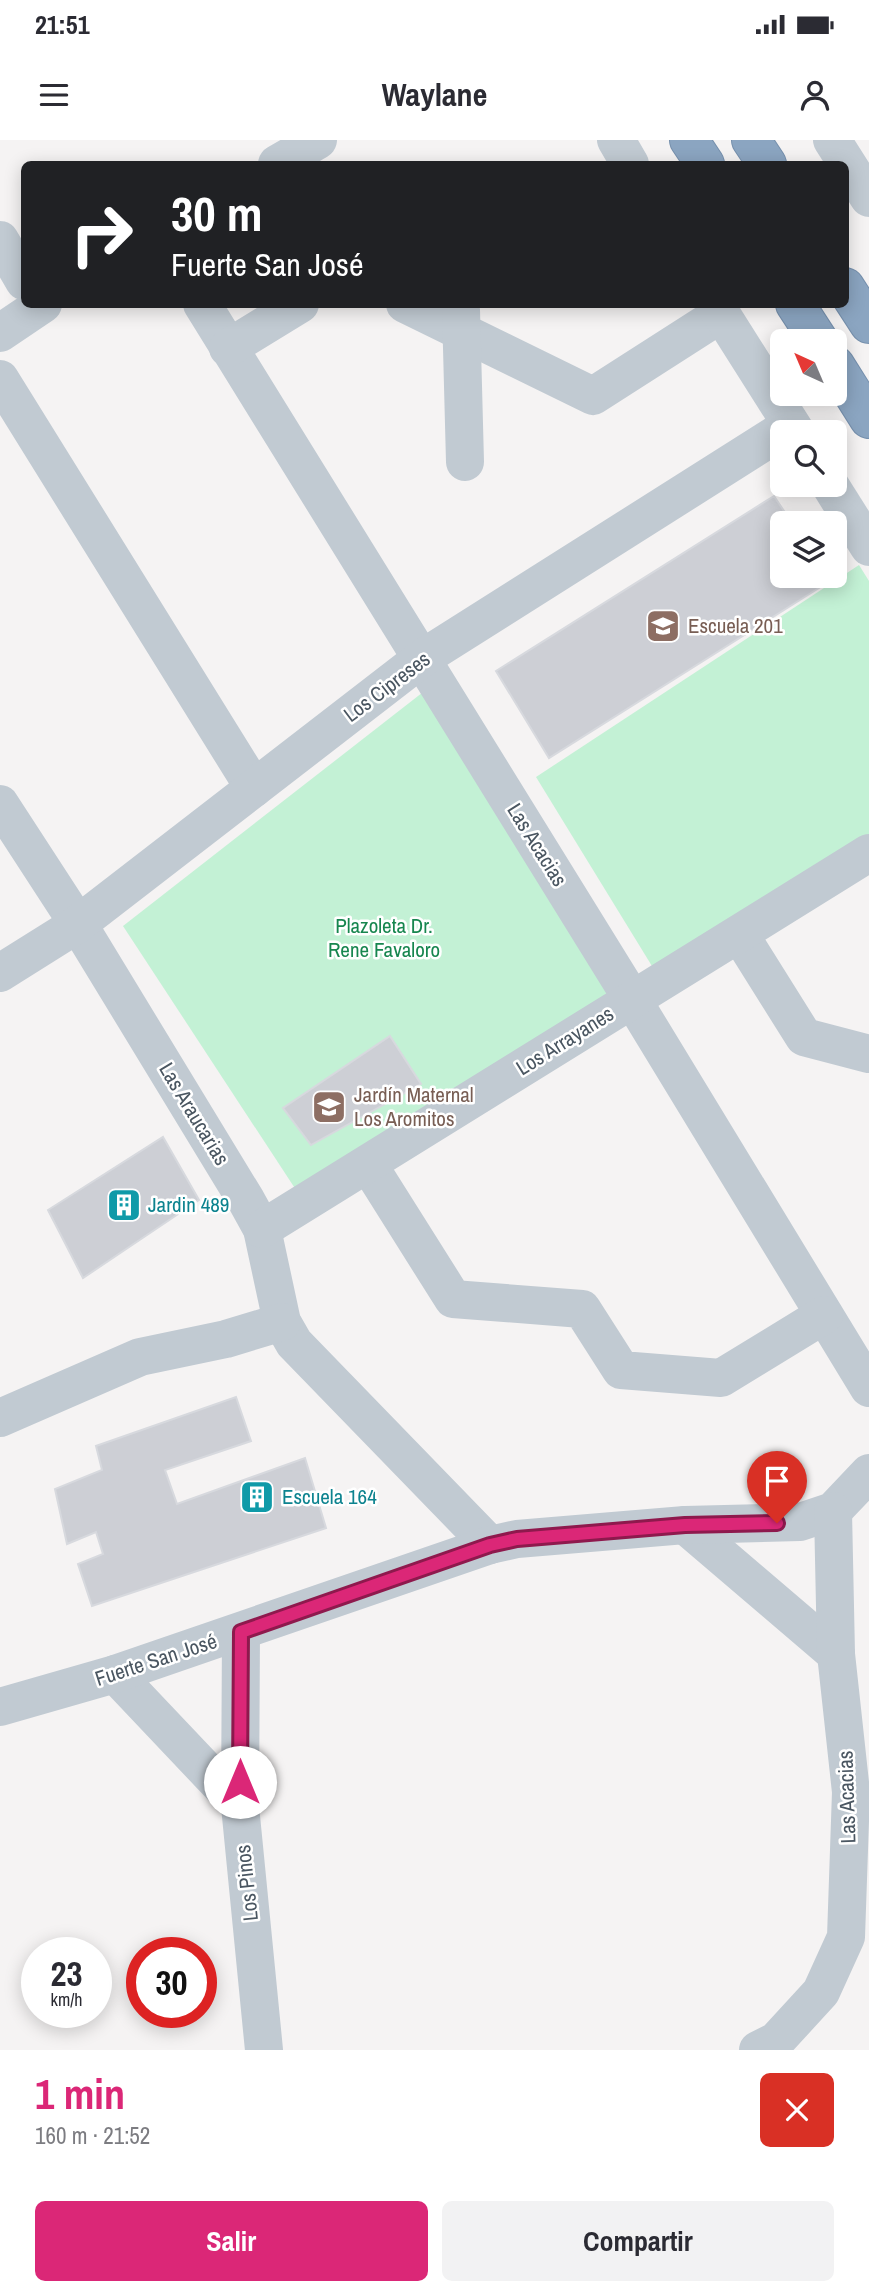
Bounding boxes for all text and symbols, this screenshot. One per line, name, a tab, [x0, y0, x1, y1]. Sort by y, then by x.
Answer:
text: 21:51	[35, 7, 90, 42]
text: Waylane	[382, 73, 487, 116]
icon: menu	[35, 76, 73, 114]
icon: person	[796, 76, 834, 114]
text: 30 m	[171, 180, 263, 246]
icon: right	[56, 189, 147, 280]
text: Fuerte San José	[171, 243, 364, 286]
north arrow	[770, 329, 847, 406]
map controls	[770, 329, 847, 588]
button: search	[770, 420, 847, 497]
button: layers	[770, 511, 847, 588]
school or university icon: Escuela 201	[644, 607, 682, 645]
place label: Escuela 201	[688, 611, 783, 640]
street label: Los Cipreses	[337, 644, 436, 729]
street label: Las Acacias	[501, 798, 574, 892]
park label: Plazoleta Dr. Rene Favaloro	[328, 911, 440, 964]
street label: Los Arrayanes	[510, 999, 619, 1082]
street label: Las Araucarias	[152, 1057, 236, 1170]
place label: Jardín Maternal Los Aromitos	[354, 1080, 474, 1133]
school or university icon: Jardín Maternal Los Aromitos	[310, 1088, 348, 1126]
building icon: Jardin 489	[105, 1186, 143, 1224]
place label: Jardin 489	[148, 1190, 229, 1219]
pin	[747, 1451, 807, 1523]
icon: arrive	[758, 1462, 796, 1500]
building icon: Escuela 164	[238, 1478, 276, 1516]
place label: Escuela 164	[282, 1482, 377, 1511]
street label: Fuerte San José	[91, 1626, 220, 1693]
position arrow	[203, 1745, 277, 1819]
street label: Las Acacias	[830, 1750, 863, 1844]
street label: Los Pinos	[228, 1843, 265, 1923]
speed limit sign: 30	[126, 1937, 217, 2028]
text: 23	[51, 1950, 82, 1997]
text: km/h	[51, 1987, 83, 2012]
text: 1 min	[35, 2066, 125, 2122]
button: close	[760, 2073, 834, 2147]
text: 160 m · 21:52	[35, 2120, 150, 2151]
button: Salir	[35, 2201, 428, 2281]
button: Compartir	[442, 2201, 834, 2281]

